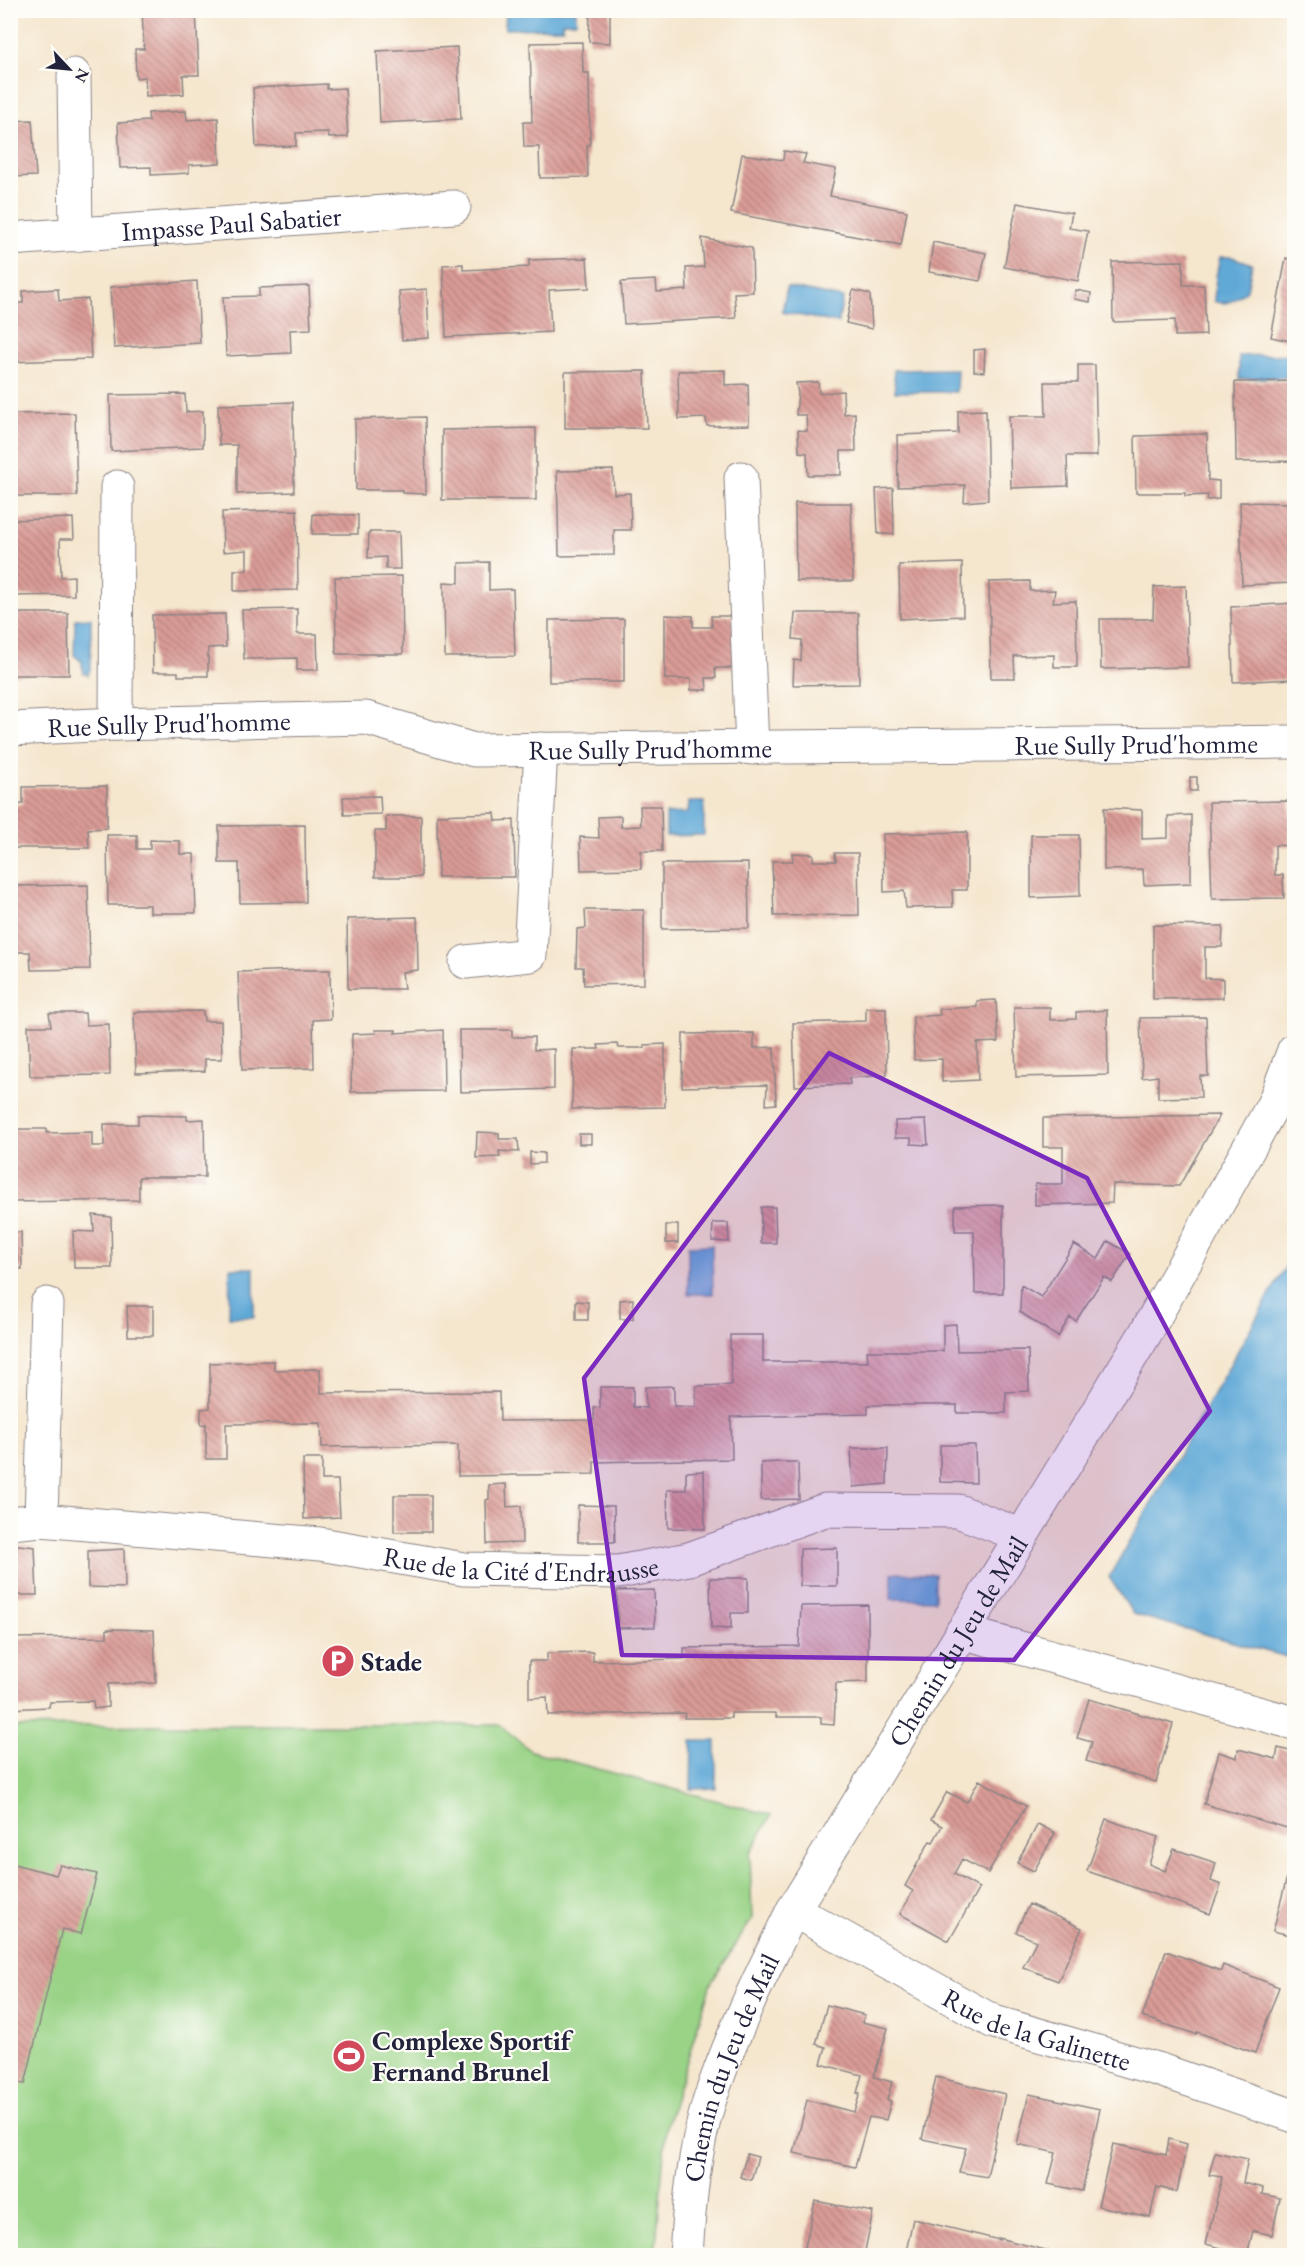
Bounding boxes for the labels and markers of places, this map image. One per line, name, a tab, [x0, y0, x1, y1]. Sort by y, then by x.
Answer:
parking icon: Stade	[320, 1643, 356, 1679]
place label: Stade	[361, 1644, 422, 1679]
place label: Complexe Sportif Fernand Brunel	[372, 2023, 574, 2089]
sports icon: Complexe Sportif Fernand Brunel	[331, 2038, 367, 2074]

